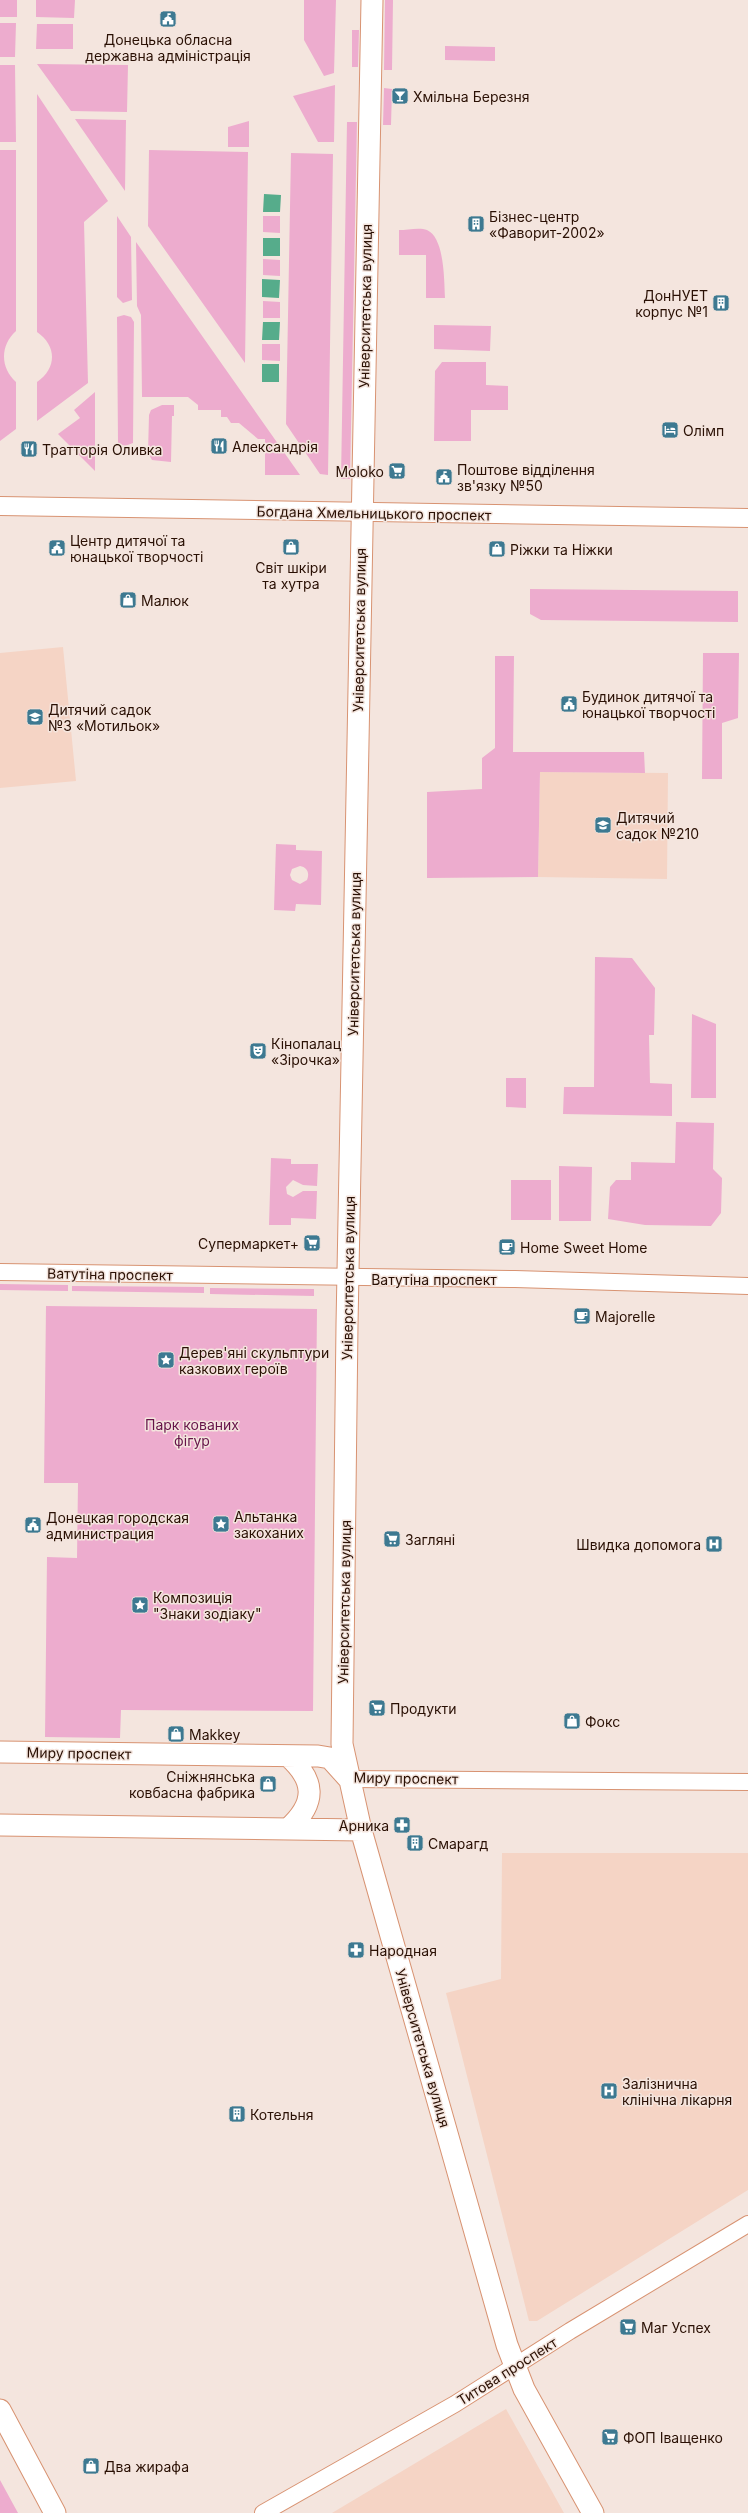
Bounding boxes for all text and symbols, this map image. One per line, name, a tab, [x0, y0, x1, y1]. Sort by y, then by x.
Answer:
public building icon: Донецька обласна державна адміністрація	[158, 9, 178, 29]
place label: Донецька обласна державна адміністрація	[85, 31, 251, 64]
bar icon: Хмільна Березня	[390, 86, 410, 106]
place label: Хмільна Березня	[413, 88, 530, 105]
place label: Бізнес-центр «Фаворит-2002»	[489, 208, 605, 241]
building icon: Бізнес-центр «Фаворит-2002»	[466, 214, 486, 234]
street label: Університетська вулиця	[355, 224, 375, 388]
place label: ДонНУЕТ корпус №1	[635, 287, 708, 320]
building icon: ДонНУЕТ корпус №1	[711, 293, 731, 313]
hotel icon: Олімп	[660, 420, 680, 440]
place label: Олімп	[683, 422, 724, 439]
restaurant icon: Александрія	[209, 436, 229, 456]
place label: Александрія	[232, 438, 318, 455]
restaurant icon: Тратторія Оливка	[19, 439, 39, 459]
place label: Тратторія Оливка	[42, 441, 162, 458]
supermarket icon: Moloko	[387, 461, 407, 481]
place label: Поштове відділення зв'язку №50	[457, 461, 595, 494]
place label: Moloko	[335, 463, 384, 480]
public building icon: Поштове відділення зв'язку №50	[434, 467, 454, 487]
street label: Богдана Хмельницького проспект	[256, 502, 492, 524]
place label: Центр дитячої та юнацької творчості	[70, 532, 203, 565]
shop icon: Світ шкіри та хутра	[281, 537, 301, 557]
public building icon: Центр дитячої та юнацької творчості	[47, 538, 67, 558]
shop icon: Ріжки та Ніжки	[487, 539, 507, 559]
place label: Ріжки та Ніжки	[510, 541, 613, 558]
street label: Університетська вулиця	[349, 548, 369, 712]
place label: Світ шкіри та хутра	[255, 559, 327, 592]
shop icon: Малюк	[118, 590, 138, 610]
place label: Малюк	[141, 592, 189, 609]
place label: Будинок дитячої та юнацької творчості	[582, 688, 715, 721]
public building icon: Будинок дитячої та юнацької творчості	[559, 694, 579, 714]
place label: Дитячий садок №3 «Мотильок»	[48, 701, 160, 734]
school or university icon: Дитячий садок №3 «Мотильок»	[25, 707, 45, 727]
place label: Дитячий садок №210	[616, 809, 699, 842]
school or university icon: Дитячий садок №210	[593, 815, 613, 835]
street label: Університетська вулиця	[344, 872, 364, 1036]
place label: Кінопалац «Зірочка»	[271, 1035, 342, 1068]
theatre icon: Кінопалац «Зірочка»	[248, 1041, 268, 1061]
street label: Університетська вулиця	[338, 1196, 358, 1360]
supermarket icon: Супермаркет+	[302, 1233, 322, 1253]
place label: Супермаркет+	[198, 1235, 299, 1252]
cafe icon: Home Sweet Home	[497, 1237, 517, 1257]
place label: Home Sweet Home	[520, 1239, 647, 1256]
street label: Ватутіна проспект	[47, 1264, 173, 1284]
street label: Ватутіна проспект	[371, 1271, 497, 1288]
cafe icon: Majorelle	[572, 1306, 592, 1326]
place label: Majorelle	[595, 1308, 655, 1325]
place label: Дерев'яні скульптури казкових героїв	[179, 1344, 329, 1377]
place icon: Дерев'яні скульптури казкових героїв	[156, 1350, 176, 1370]
park label: Парк кованих фігур	[145, 1416, 239, 1449]
place label: Альтанка закоханих	[234, 1508, 304, 1541]
place label: Донецкая городская администрация	[46, 1509, 189, 1542]
place icon: Альтанка закоханих	[211, 1514, 231, 1534]
public building icon: Донецкая городская администрация	[23, 1515, 43, 1535]
street label: Університетська вулиця	[334, 1520, 354, 1684]
supermarket icon: Загляні	[382, 1529, 402, 1549]
place label: Загляні	[405, 1531, 455, 1548]
hospital icon: Швидка допомога	[704, 1534, 724, 1554]
place label: Швидка допомога	[576, 1536, 701, 1553]
place label: Композиція "Знаки зодіаку"	[153, 1589, 261, 1622]
place icon: Композиція "Знаки зодіаку"	[130, 1595, 150, 1615]
supermarket icon: Продукти	[367, 1698, 387, 1718]
place label: Продукти	[390, 1700, 457, 1717]
shop icon: Фокс	[562, 1711, 582, 1731]
place label: Фокс	[585, 1713, 620, 1730]
shop icon: Makkey	[166, 1724, 186, 1744]
place label: Makkey	[189, 1726, 240, 1743]
street label: Миру проспект	[26, 1744, 132, 1762]
place label: Сніжнянська ковбасна фабрика	[129, 1768, 255, 1801]
street label: Миру проспект	[353, 1769, 459, 1787]
shop icon: Сніжнянська ковбасна фабрика	[258, 1774, 278, 1794]
pharmacy icon: Арника	[392, 1815, 412, 1835]
place label: Арника	[339, 1817, 389, 1834]
building icon: Смарагд	[405, 1833, 425, 1853]
place label: Смарагд	[428, 1835, 489, 1852]
pharmacy icon: Народная	[346, 1940, 366, 1960]
place label: Народная	[369, 1942, 437, 1959]
street label: Університетська вулиця	[392, 1967, 454, 2129]
place label: Залізнична клінічна лікарня	[622, 2075, 732, 2108]
hospital icon: Залізнична клінічна лікарня	[599, 2081, 619, 2101]
building icon: Котельня	[227, 2104, 247, 2124]
place label: Котельня	[250, 2106, 314, 2123]
supermarket icon: Маг Успех	[618, 2317, 638, 2337]
place label: Маг Успех	[641, 2319, 711, 2336]
street label: Титова проспект	[454, 2333, 561, 2409]
supermarket icon: ФОП Іващенко	[600, 2427, 620, 2447]
place label: ФОП Іващенко	[623, 2429, 723, 2446]
shop icon: Два жирафа	[81, 2456, 101, 2476]
place label: Два жирафа	[104, 2458, 189, 2475]

